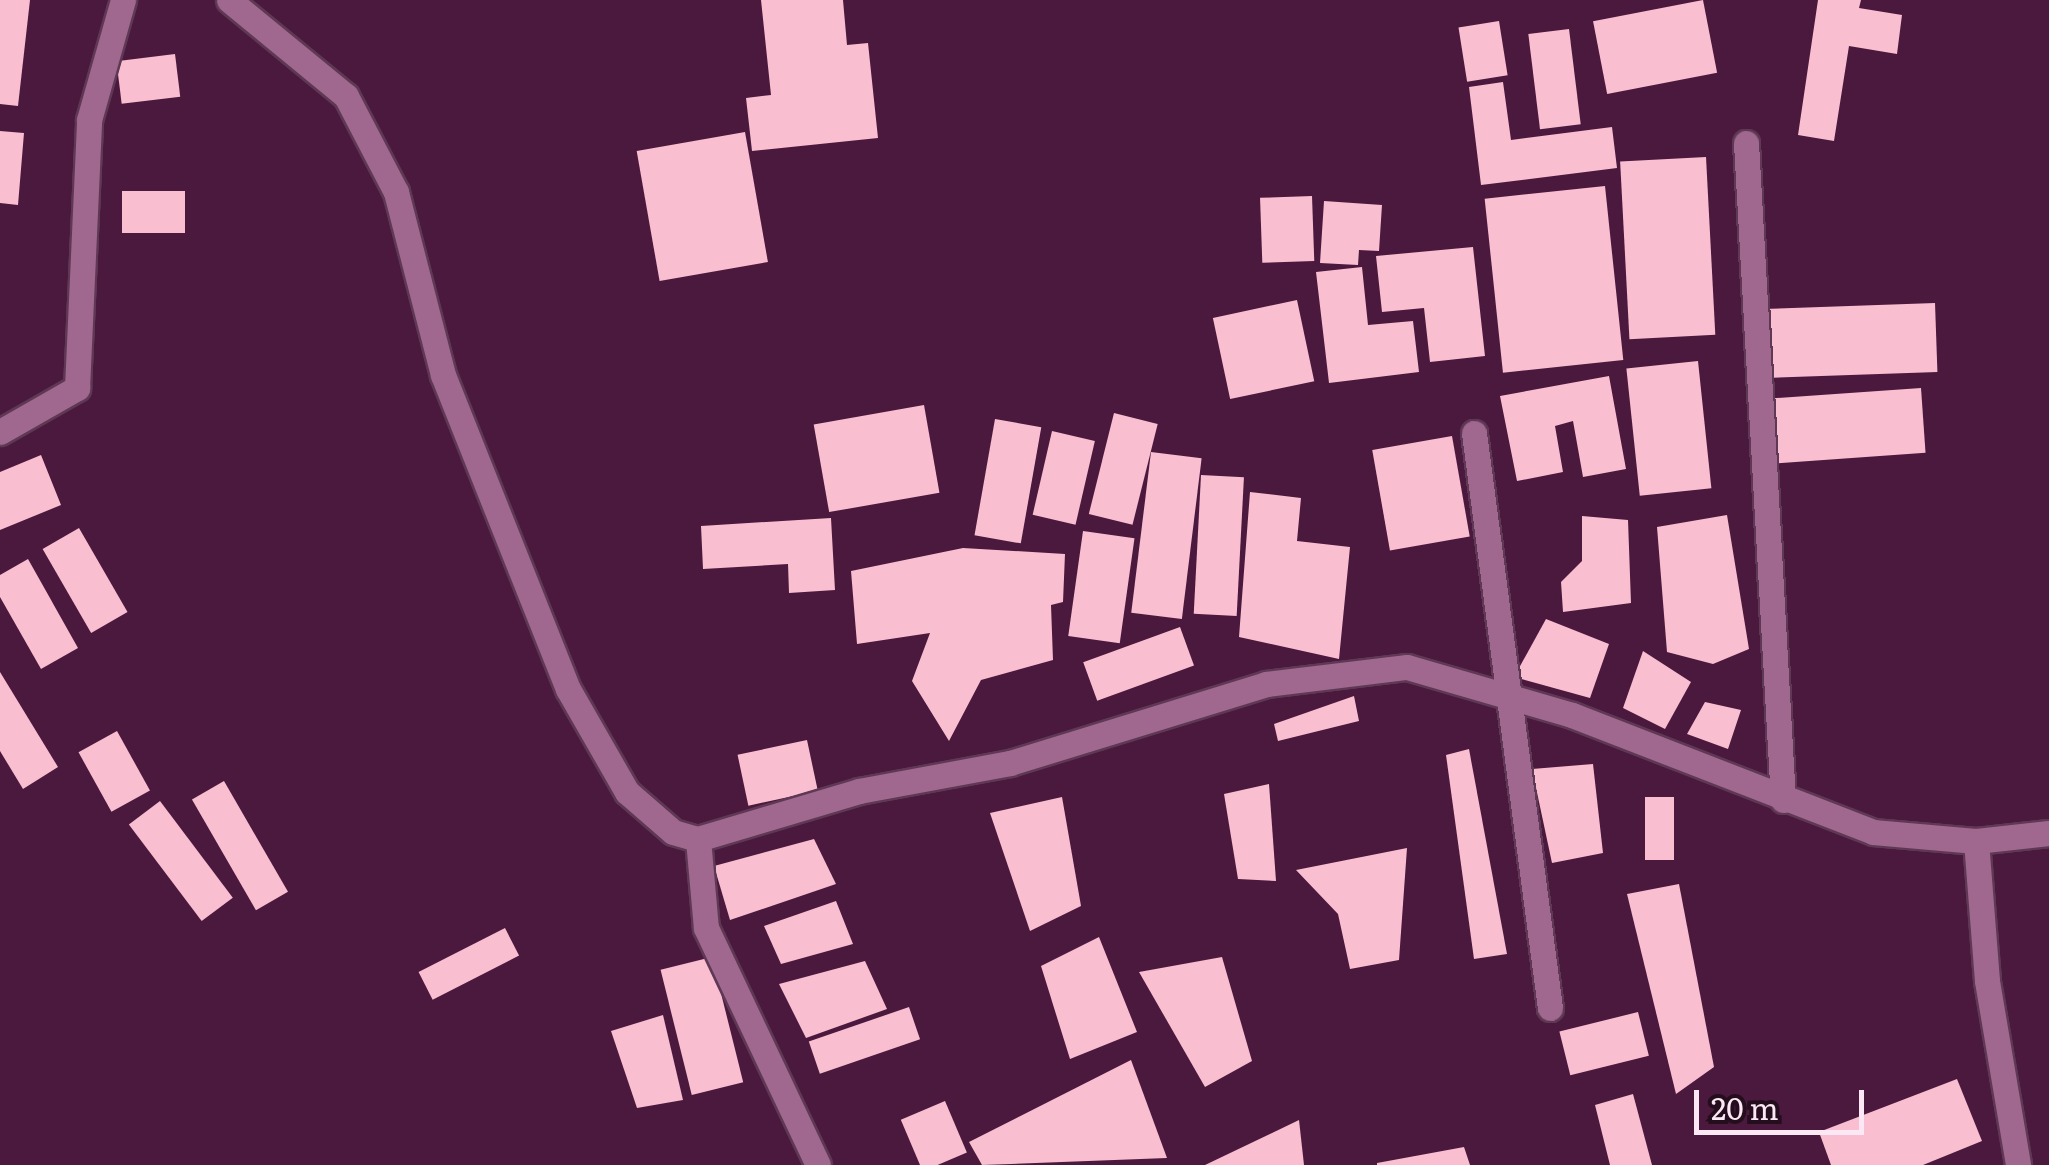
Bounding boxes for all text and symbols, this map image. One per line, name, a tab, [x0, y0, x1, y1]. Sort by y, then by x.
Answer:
scale bar	[1699, 1070, 1869, 1132]
text: 20 m	[1711, 1085, 1779, 1129]

